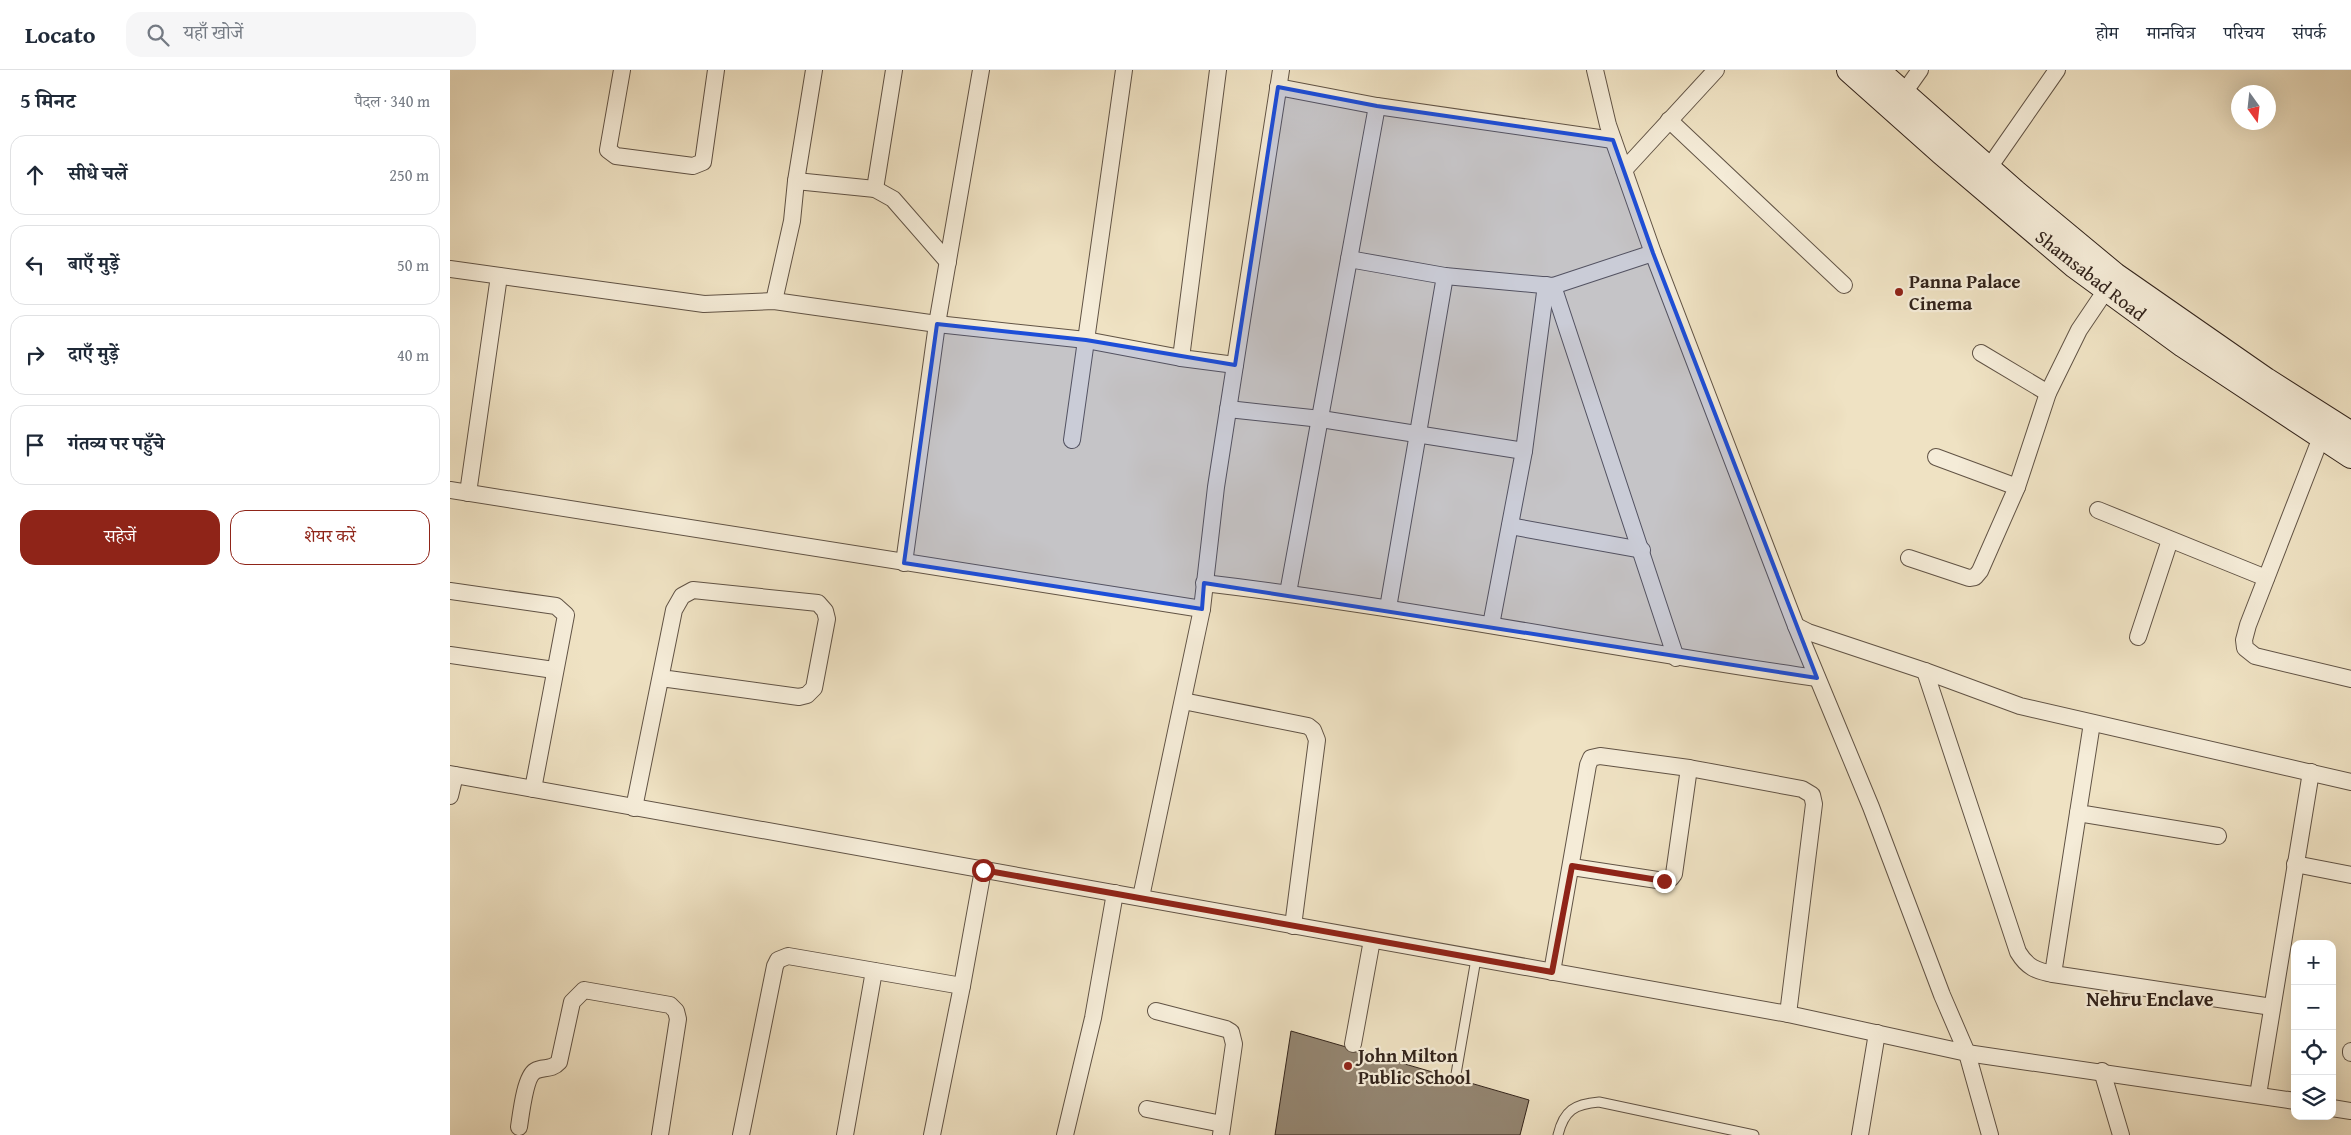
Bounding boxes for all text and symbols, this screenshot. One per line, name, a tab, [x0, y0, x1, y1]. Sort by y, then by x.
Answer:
search box	[126, 12, 476, 57]
text: Locato	[25, 17, 96, 52]
text: यहाँ खोजें	[184, 18, 243, 46]
text: होम	[2096, 19, 2119, 46]
text: मानचित्र	[2147, 19, 2195, 46]
text: परिचय	[2223, 19, 2264, 46]
text: संपर्क	[2292, 19, 2326, 46]
icon: search	[144, 21, 172, 49]
text: 5 मिनट	[20, 85, 75, 116]
north arrow	[2231, 85, 2276, 130]
text: पैदल · 340 m	[354, 89, 430, 113]
text: सीधे चलें	[68, 159, 127, 187]
icon: ahead	[21, 161, 49, 189]
text: 250 m	[389, 163, 429, 187]
street label: Shamsabad Road	[2030, 223, 2153, 328]
text: बाएँ मुड़ें	[68, 249, 119, 277]
icon: left	[21, 251, 49, 279]
text: 50 m	[397, 253, 429, 277]
place label: Panna Palace Cinema	[1909, 267, 2021, 317]
marker: Panna Palace Cinema	[1893, 286, 1905, 298]
text: दाएँ मुड़ें	[68, 339, 119, 367]
icon: right	[21, 341, 49, 369]
text: 40 m	[397, 343, 429, 367]
text: गंतव्य पर पहुँचे	[68, 429, 164, 457]
icon: arrive	[21, 431, 49, 459]
button: सहेजें	[20, 510, 220, 565]
button: शेयर करें	[230, 510, 430, 565]
route start	[972, 859, 995, 882]
route end	[1653, 870, 1676, 893]
map controls	[2291, 940, 2336, 1120]
button: +	[2291, 940, 2336, 985]
district label: Nehru Enclave	[2086, 984, 2214, 1013]
button: −	[2291, 985, 2336, 1030]
button: locate	[2291, 1030, 2336, 1075]
place label: John Milton Public School	[1355, 1041, 1471, 1091]
marker: John Milton Public School	[1342, 1060, 1354, 1072]
button: layers	[2291, 1075, 2336, 1120]

